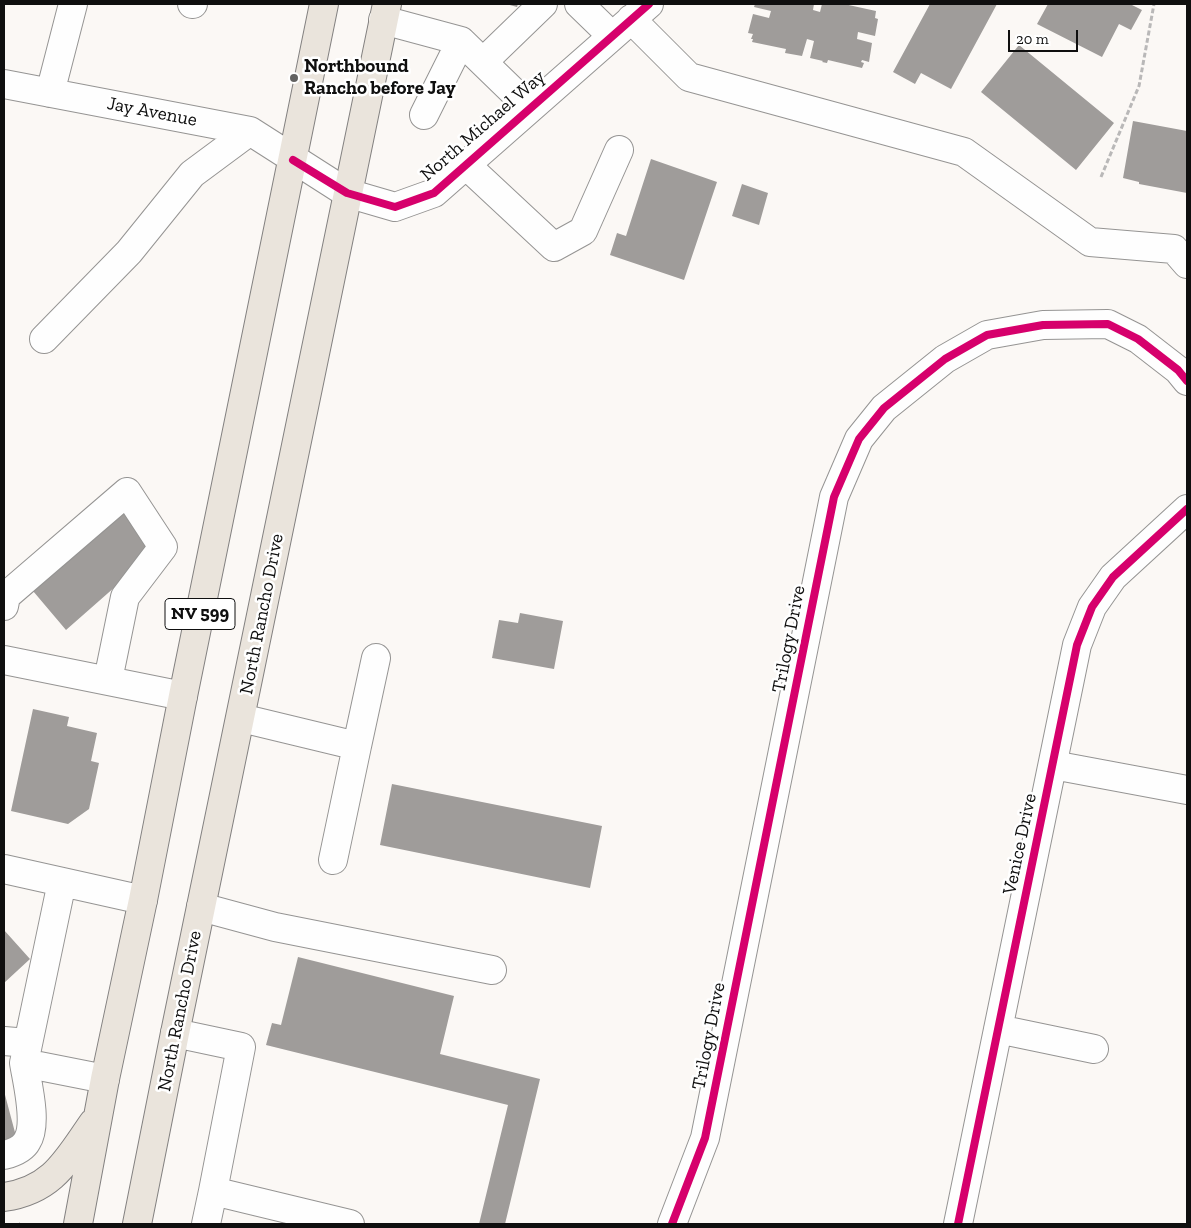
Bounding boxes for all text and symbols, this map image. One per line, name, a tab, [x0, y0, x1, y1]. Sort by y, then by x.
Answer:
scale bar	[1011, 20, 1081, 52]
text: 20 m	[1016, 30, 1049, 48]
place label: Northbound Rancho before Jay	[304, 56, 456, 100]
street label: North Michael Way	[416, 66, 550, 186]
marker: Northbound Rancho before Jay	[288, 72, 300, 84]
street label: Jay Avenue	[105, 92, 199, 132]
street label: North Rancho Drive	[235, 532, 289, 696]
street label: Trilogy Drive	[767, 583, 811, 695]
road number: NV 599	[165, 598, 235, 630]
street label: Venice Drive	[998, 791, 1042, 897]
street label: North Rancho Drive	[153, 929, 207, 1093]
street label: Trilogy Drive	[687, 980, 731, 1092]

